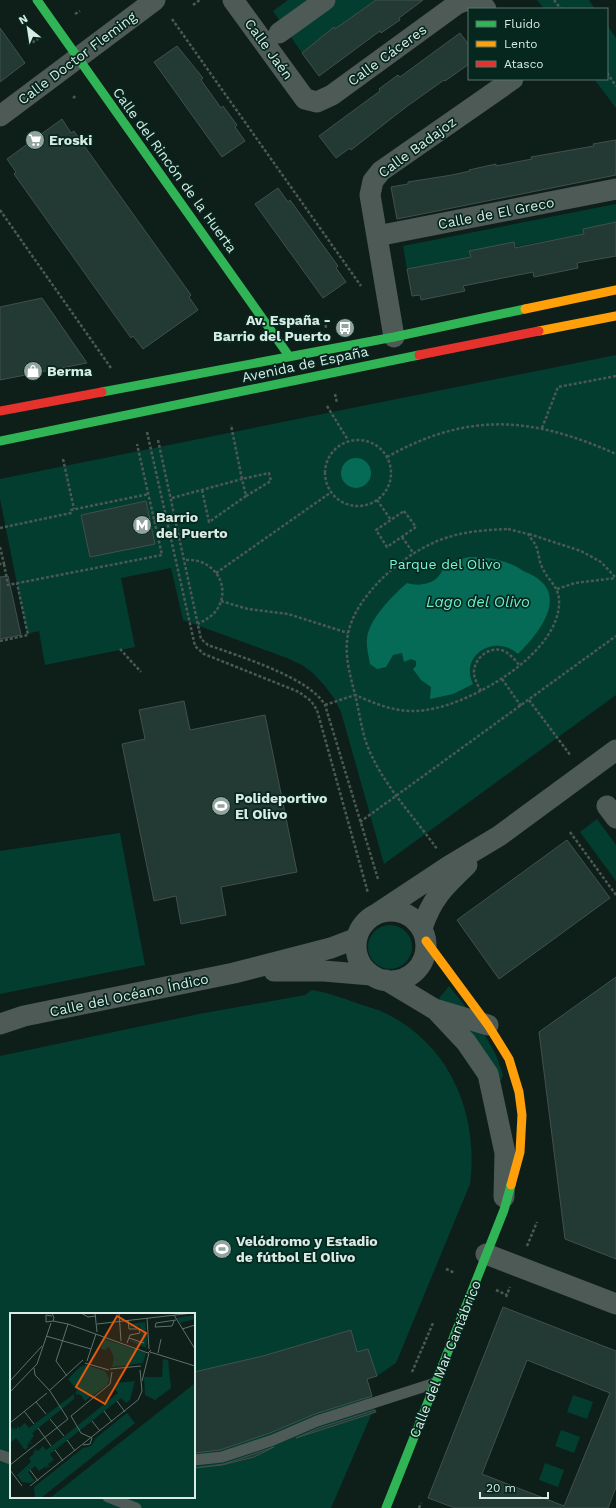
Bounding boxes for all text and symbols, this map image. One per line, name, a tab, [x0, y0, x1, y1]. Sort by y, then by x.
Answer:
north arrow	[8, 8, 48, 48]
street label: Calle Doctor Fleming	[15, 8, 140, 108]
legend	[468, 8, 608, 80]
text: N	[16, 12, 30, 27]
street label: Calle Jaén	[242, 16, 296, 82]
text: Fluido	[504, 17, 540, 31]
street label: Calle Cáceres	[345, 21, 429, 89]
text: Lento	[504, 37, 538, 51]
text: Atasco	[504, 57, 544, 71]
street label: Calle del Rincón de la Huerta	[110, 84, 240, 256]
street label: Calle Badajoz	[375, 113, 459, 181]
supermarket icon: Eroski	[24, 129, 46, 151]
place label: Eroski	[49, 132, 92, 148]
street label: Calle de El Greco	[437, 194, 555, 232]
place label: Av. España - Barrio del Puerto	[213, 312, 331, 344]
bus stop icon: Av. España - Barrio del Puerto	[334, 317, 356, 339]
street label: Avenida de España	[240, 343, 370, 385]
shop icon: Berma	[22, 360, 44, 382]
place label: Berma	[47, 363, 93, 379]
place label: Barrio del Puerto	[156, 509, 228, 541]
metro station icon: Barrio del Puerto	[131, 514, 153, 536]
park label: Parque del Olivo	[389, 556, 501, 572]
water label: Lago del Olivo	[426, 593, 530, 611]
place label: Polideportivo El Olivo	[235, 790, 327, 822]
sports icon: Polideportivo El Olivo	[210, 795, 232, 817]
street label: Calle del Océano Índico	[48, 970, 210, 1020]
place label: Velódromo y Estadio de fútbol El Olivo	[236, 1233, 378, 1265]
sports icon: Velódromo y Estadio de fútbol El Olivo	[211, 1238, 233, 1260]
street label: Calle del Mar Cantábrico	[406, 1278, 484, 1440]
inset map	[10, 1313, 195, 1498]
scale bar	[480, 1474, 548, 1500]
text: 20 m	[486, 1481, 516, 1495]

